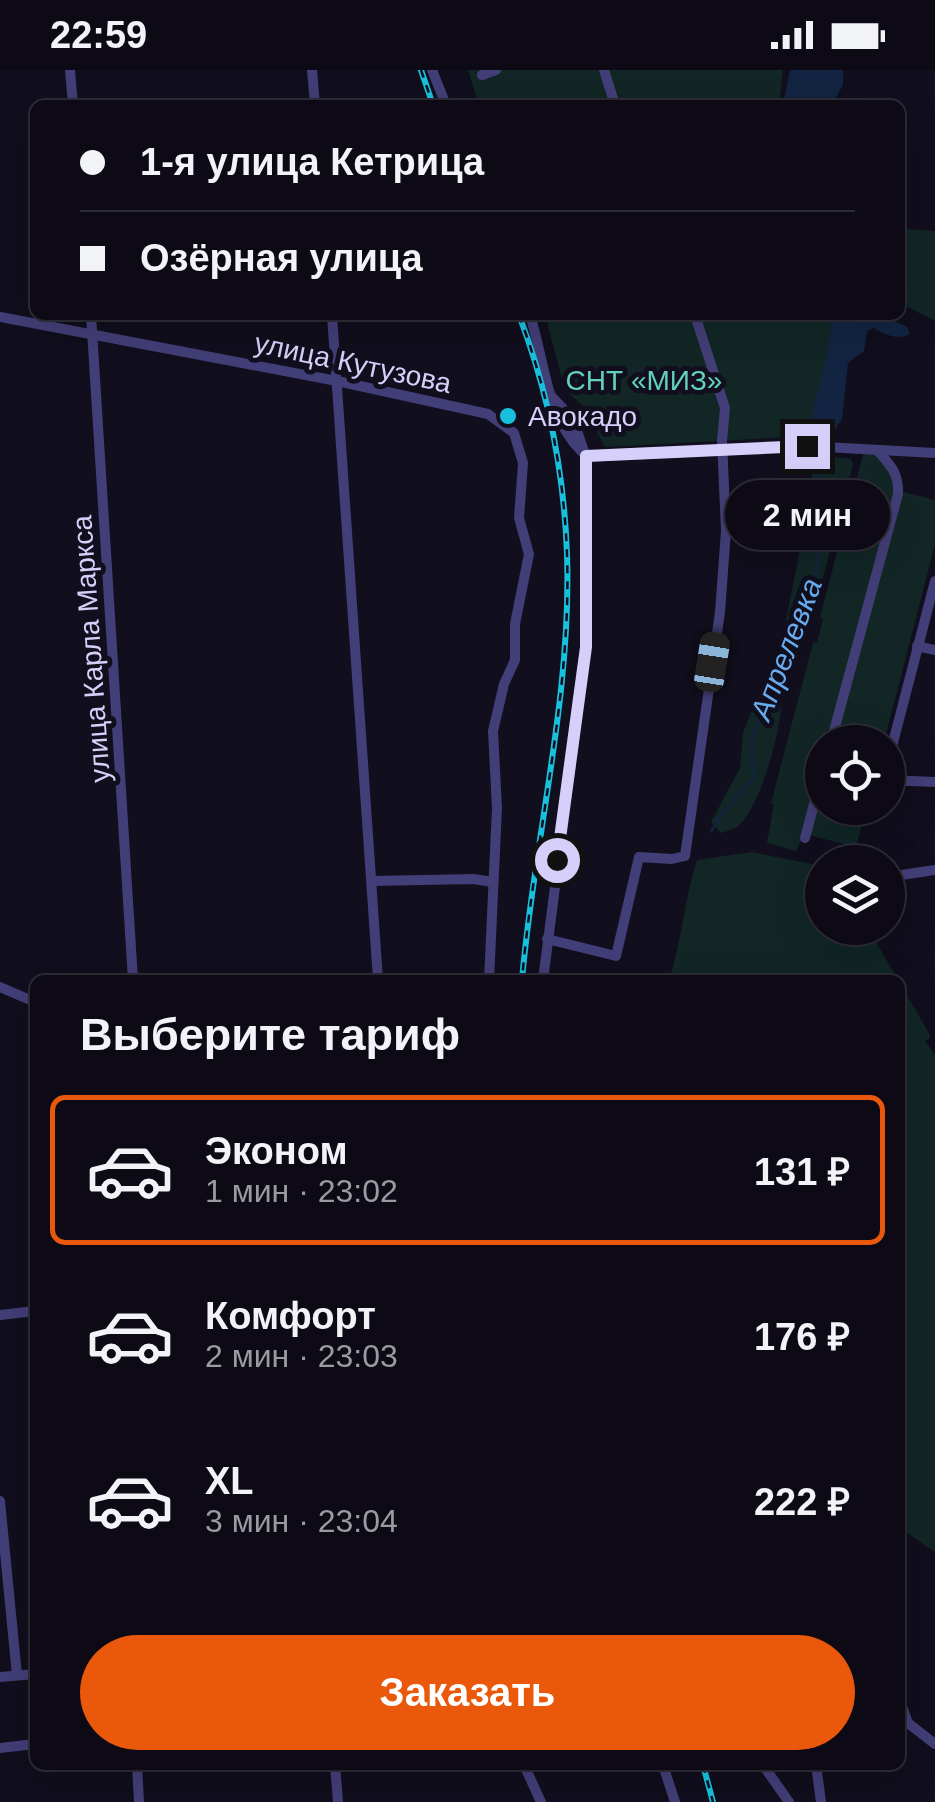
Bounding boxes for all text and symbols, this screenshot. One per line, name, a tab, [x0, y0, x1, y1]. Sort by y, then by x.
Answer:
text: 22:59	[50, 14, 147, 56]
text: 1-я улица Кетрица	[140, 141, 484, 183]
text: Озёрная улица	[140, 237, 423, 279]
street label: улица Кутузова	[252, 327, 455, 399]
park label: СНТ «МИЗ»	[566, 365, 722, 396]
place label: Авокадо	[528, 401, 637, 432]
marker: Авокадо	[497, 405, 519, 427]
route end	[785, 424, 830, 469]
callout: 2 мин	[724, 481, 890, 551]
text: 2 мин	[763, 497, 852, 533]
street label: улица Карла Маркса	[66, 514, 116, 784]
water label: Апрелевка	[743, 574, 828, 726]
car	[692, 630, 732, 694]
map controls	[805, 725, 905, 945]
button: locate	[805, 725, 905, 825]
route start	[535, 838, 580, 883]
button: layers	[805, 845, 905, 945]
text: Выберите тариф	[80, 1009, 460, 1060]
icon: car	[85, 1125, 175, 1215]
text: Эконом	[205, 1130, 348, 1172]
text: 131 ₽	[754, 1151, 850, 1193]
text: 1 мин · 23:02	[205, 1173, 398, 1209]
icon: car	[85, 1290, 175, 1380]
text: Комфорт	[205, 1295, 376, 1337]
text: 176 ₽	[754, 1316, 850, 1358]
text: 2 мин · 23:03	[205, 1338, 398, 1374]
icon: car	[85, 1455, 175, 1545]
text: XL	[205, 1460, 254, 1502]
text: 222 ₽	[754, 1481, 850, 1523]
text: 3 мин · 23:04	[205, 1503, 398, 1539]
button: Заказать	[80, 1635, 855, 1750]

